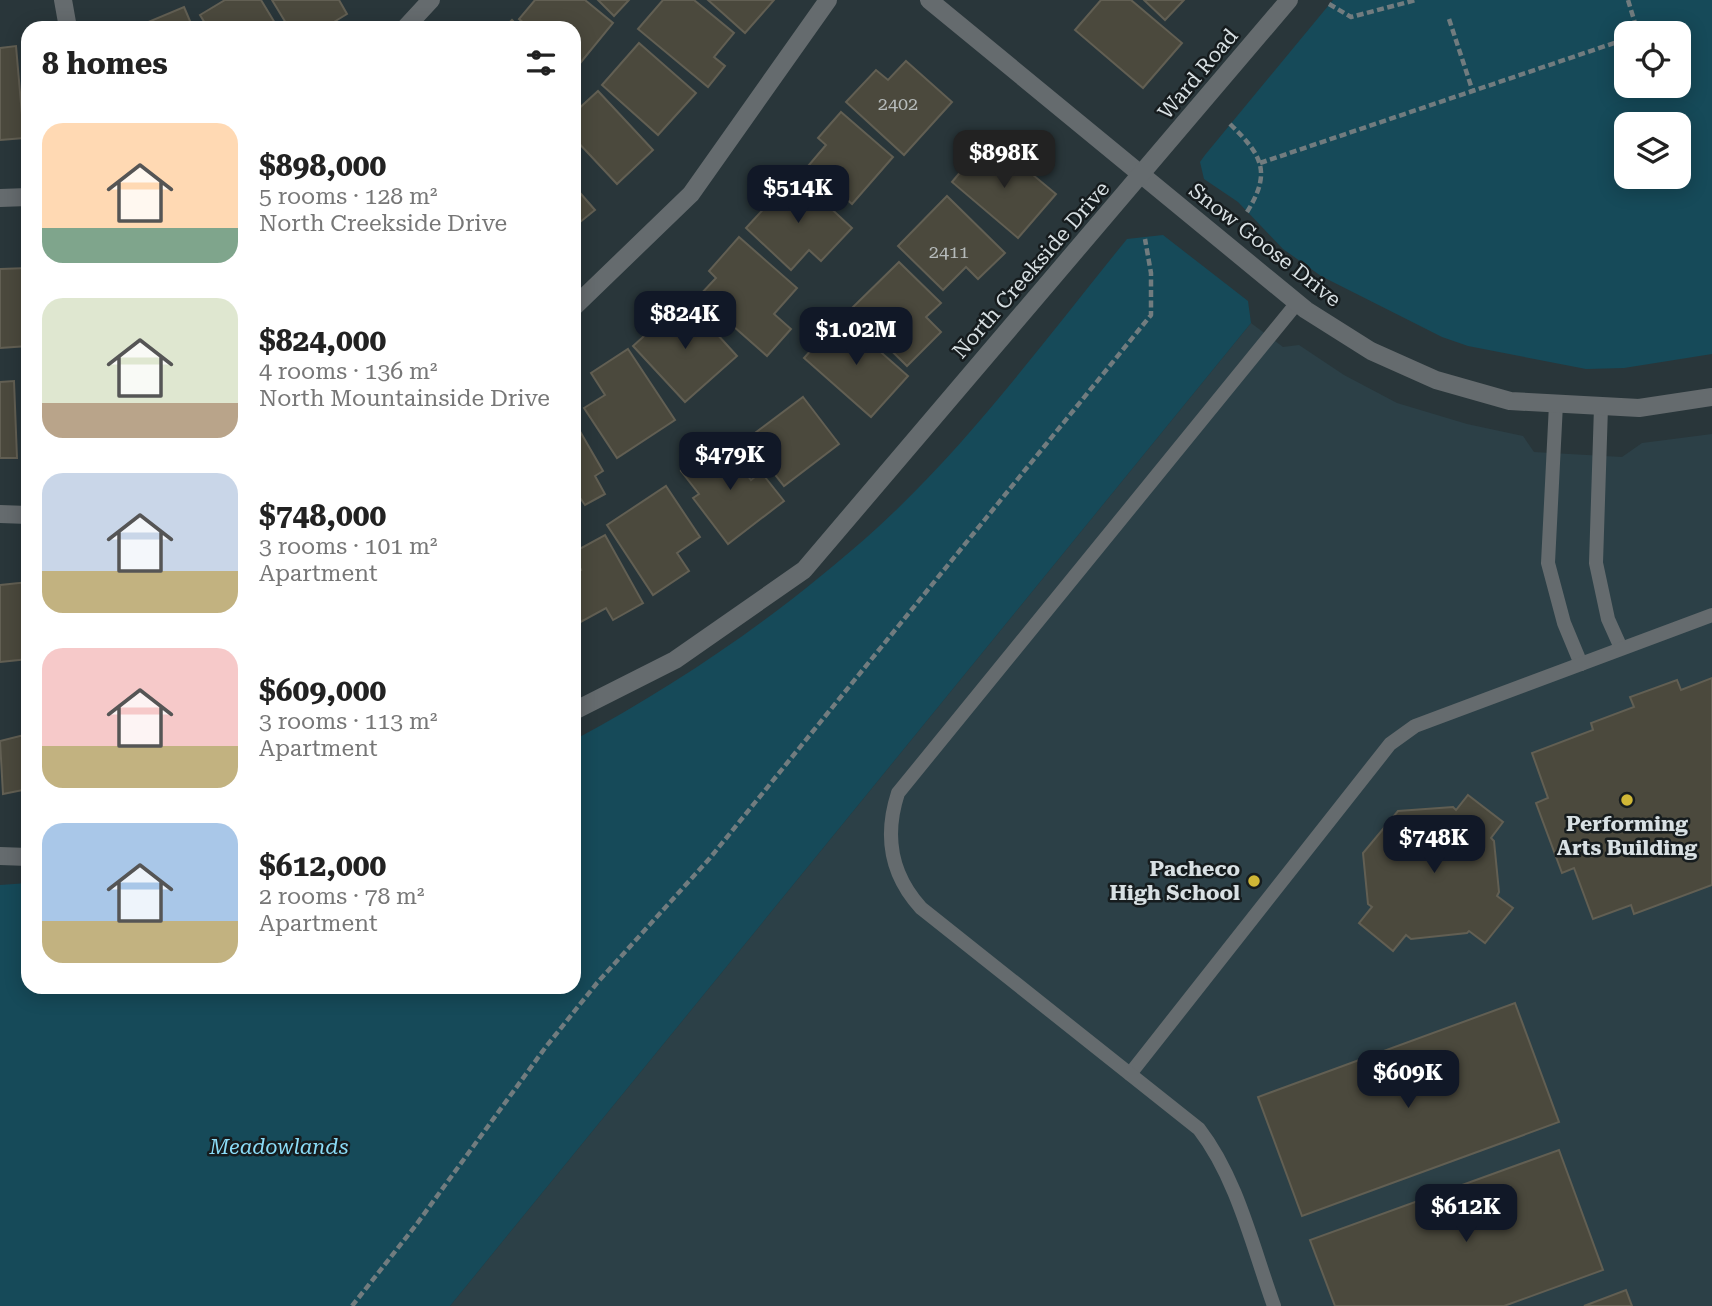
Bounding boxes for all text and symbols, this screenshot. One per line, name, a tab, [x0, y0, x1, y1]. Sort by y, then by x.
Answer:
map controls	[1614, 21, 1691, 189]
button: locate	[1614, 21, 1691, 98]
street label: Ward Road	[1153, 24, 1243, 124]
icon: filters	[522, 44, 560, 82]
text: 8 homes	[42, 46, 168, 81]
house number: 2402	[878, 93, 918, 114]
button: layers	[1614, 112, 1691, 189]
pin: $898K	[955, 130, 1053, 190]
text: $898K	[969, 139, 1039, 166]
text: $898,000	[259, 148, 386, 183]
icon: home	[98, 151, 182, 235]
pin: $514K	[749, 166, 847, 225]
text: $514K	[763, 174, 833, 201]
street label: North Creekside Drive	[948, 177, 1114, 363]
street label: Snow Goose Drive	[1184, 178, 1346, 312]
text: 5 rooms · 128 m²	[259, 183, 437, 210]
text: North Creekside Drive	[259, 210, 507, 237]
house number: 2411	[929, 241, 969, 262]
pin: $824K	[636, 292, 734, 351]
text: $824K	[650, 300, 720, 327]
pin: $1.02M	[799, 308, 913, 367]
text: $1.02M	[816, 316, 896, 343]
text: $824,000	[259, 323, 386, 358]
icon: home	[98, 326, 182, 410]
text: 4 rooms · 136 m²	[259, 358, 437, 385]
text: North Mountainside Drive	[259, 385, 550, 412]
pin: $479K	[681, 433, 779, 492]
text: $479K	[695, 441, 765, 468]
text: $748,000	[259, 498, 386, 533]
icon: home	[98, 501, 182, 585]
text: 3 rooms · 101 m²	[259, 533, 437, 560]
text: Apartment	[259, 560, 378, 587]
text: $609,000	[259, 673, 386, 708]
icon: home	[98, 676, 182, 760]
text: 3 rooms · 113 m²	[259, 708, 437, 735]
text: Apartment	[259, 735, 378, 762]
marker: Performing Arts Building	[1619, 792, 1635, 808]
place label: Performing Arts Building	[1557, 812, 1697, 860]
pin: $748K	[1385, 816, 1483, 875]
text: $748K	[1399, 824, 1469, 851]
text: $612,000	[259, 848, 386, 883]
icon: home	[98, 851, 182, 935]
place label: Pacheco High School	[1110, 857, 1240, 905]
marker: Pacheco High School	[1246, 873, 1262, 889]
text: 2 rooms · 78 m²	[259, 883, 425, 910]
text: Apartment	[259, 910, 378, 937]
pin: $609K	[1359, 1050, 1457, 1110]
text: $609K	[1373, 1059, 1443, 1086]
park label: Meadowlands	[208, 1135, 349, 1159]
pin: $612K	[1417, 1184, 1515, 1244]
text: $612K	[1431, 1193, 1501, 1220]

